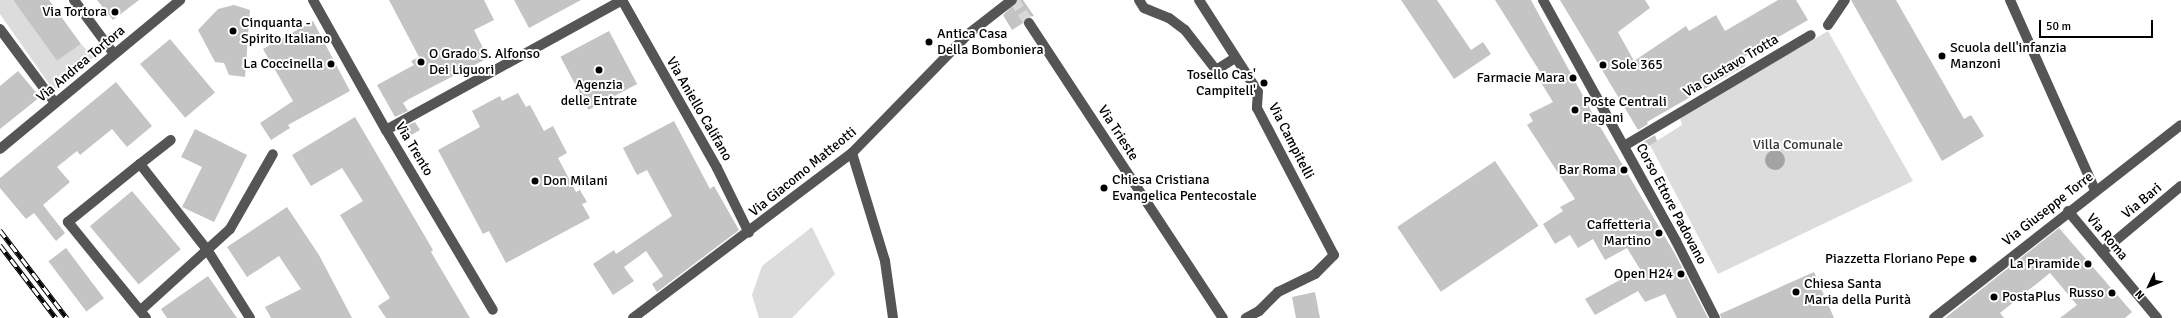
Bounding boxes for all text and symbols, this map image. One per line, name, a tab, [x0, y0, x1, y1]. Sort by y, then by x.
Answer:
place label: Via Tortora	[42, 4, 107, 20]
marker: Via Tortora	[110, 7, 120, 17]
scale bar	[2041, 12, 2155, 38]
place label: Cinquanta - Spirito Italiano	[241, 15, 330, 48]
text: 50 m	[2046, 19, 2071, 34]
street label: Via Andrea Tortora	[33, 22, 129, 106]
marker: Cinquanta - Spirito Italiano	[228, 26, 238, 36]
place label: Antica Casa Della Bomboniera	[937, 26, 1044, 58]
street label: Via Gustavo Trotta	[1680, 31, 1782, 101]
marker: Antica Casa Della Bomboniera	[924, 37, 934, 47]
place label: Scuola dell'infanzia Manzoni	[1950, 40, 2067, 72]
place label: O Grado S. Alfonso Dei Liguori	[429, 46, 540, 78]
marker: Scuola dell'infanzia Manzoni	[1937, 51, 1947, 61]
street label: Via Aniello Califano	[662, 54, 736, 164]
place label: La Coccinella	[243, 56, 323, 72]
marker: O Grado S. Alfonso Dei Liguori	[416, 57, 426, 67]
place label: Sole 365	[1611, 57, 1663, 73]
marker: La Coccinella	[326, 59, 336, 69]
marker: Sole 365	[1598, 60, 1608, 70]
marker: Agenzia delle Entrate	[594, 65, 604, 75]
place label: Tosello Cas' Campitell'	[1187, 67, 1256, 100]
place label: Farmacie Mara	[1477, 70, 1565, 86]
marker: Farmacie Mara	[1568, 73, 1578, 83]
place label: Agenzia delle Entrate	[561, 77, 637, 110]
marker: Tosello Cas' Campitell'	[1259, 78, 1269, 88]
place label: Poste Centrali Pagani	[1583, 94, 1667, 126]
street label: Via Campitelli	[1265, 100, 1317, 182]
street label: Via Trieste	[1094, 102, 1142, 164]
marker: Poste Centrali Pagani	[1570, 105, 1580, 115]
street label: Via Trento	[391, 119, 437, 179]
street label: Via Giacomo Matteotti	[746, 124, 860, 220]
park label: Villa Comunale	[1753, 137, 1843, 153]
street label: Corso Ettore Padovano	[1632, 141, 1710, 267]
place label: Bar Roma	[1558, 162, 1616, 178]
marker: Bar Roma	[1619, 165, 1629, 175]
street label: Via Giuseppe Torre	[1999, 168, 2097, 250]
place label: Chiesa Cristiana Evangelica Pentecostale	[1112, 172, 1257, 204]
place label: Don Milani	[543, 173, 608, 189]
marker: Don Milani	[530, 176, 540, 186]
street label: Via Bari	[2119, 180, 2165, 222]
marker: Chiesa Cristiana Evangelica Pentecostale	[1099, 183, 1109, 193]
street label: Via Roma	[2083, 210, 2131, 264]
place label: Caffetteria Martino	[1587, 217, 1651, 250]
marker: Caffetteria Martino	[1654, 228, 1664, 238]
place label: Piazzetta Floriano Pepe	[1825, 251, 1965, 267]
marker: Piazzetta Floriano Pepe	[1968, 254, 1978, 264]
place label: La Piramide	[2009, 256, 2080, 272]
marker: La Piramide	[2083, 259, 2093, 269]
place label: Open H24	[1614, 266, 1673, 282]
north arrow	[2129, 266, 2169, 306]
marker: Open H24	[1676, 269, 1686, 279]
place label: Chiesa Santa Maria della Purità	[1804, 276, 1911, 308]
place label: Russo	[2069, 285, 2104, 301]
marker: Chiesa Santa Maria della Purità	[1791, 287, 1801, 297]
text: N	[2132, 287, 2147, 302]
marker: Russo	[2107, 288, 2117, 298]
place label: PostaPlus	[2002, 289, 2061, 305]
marker: PostaPlus	[1989, 292, 1999, 302]

